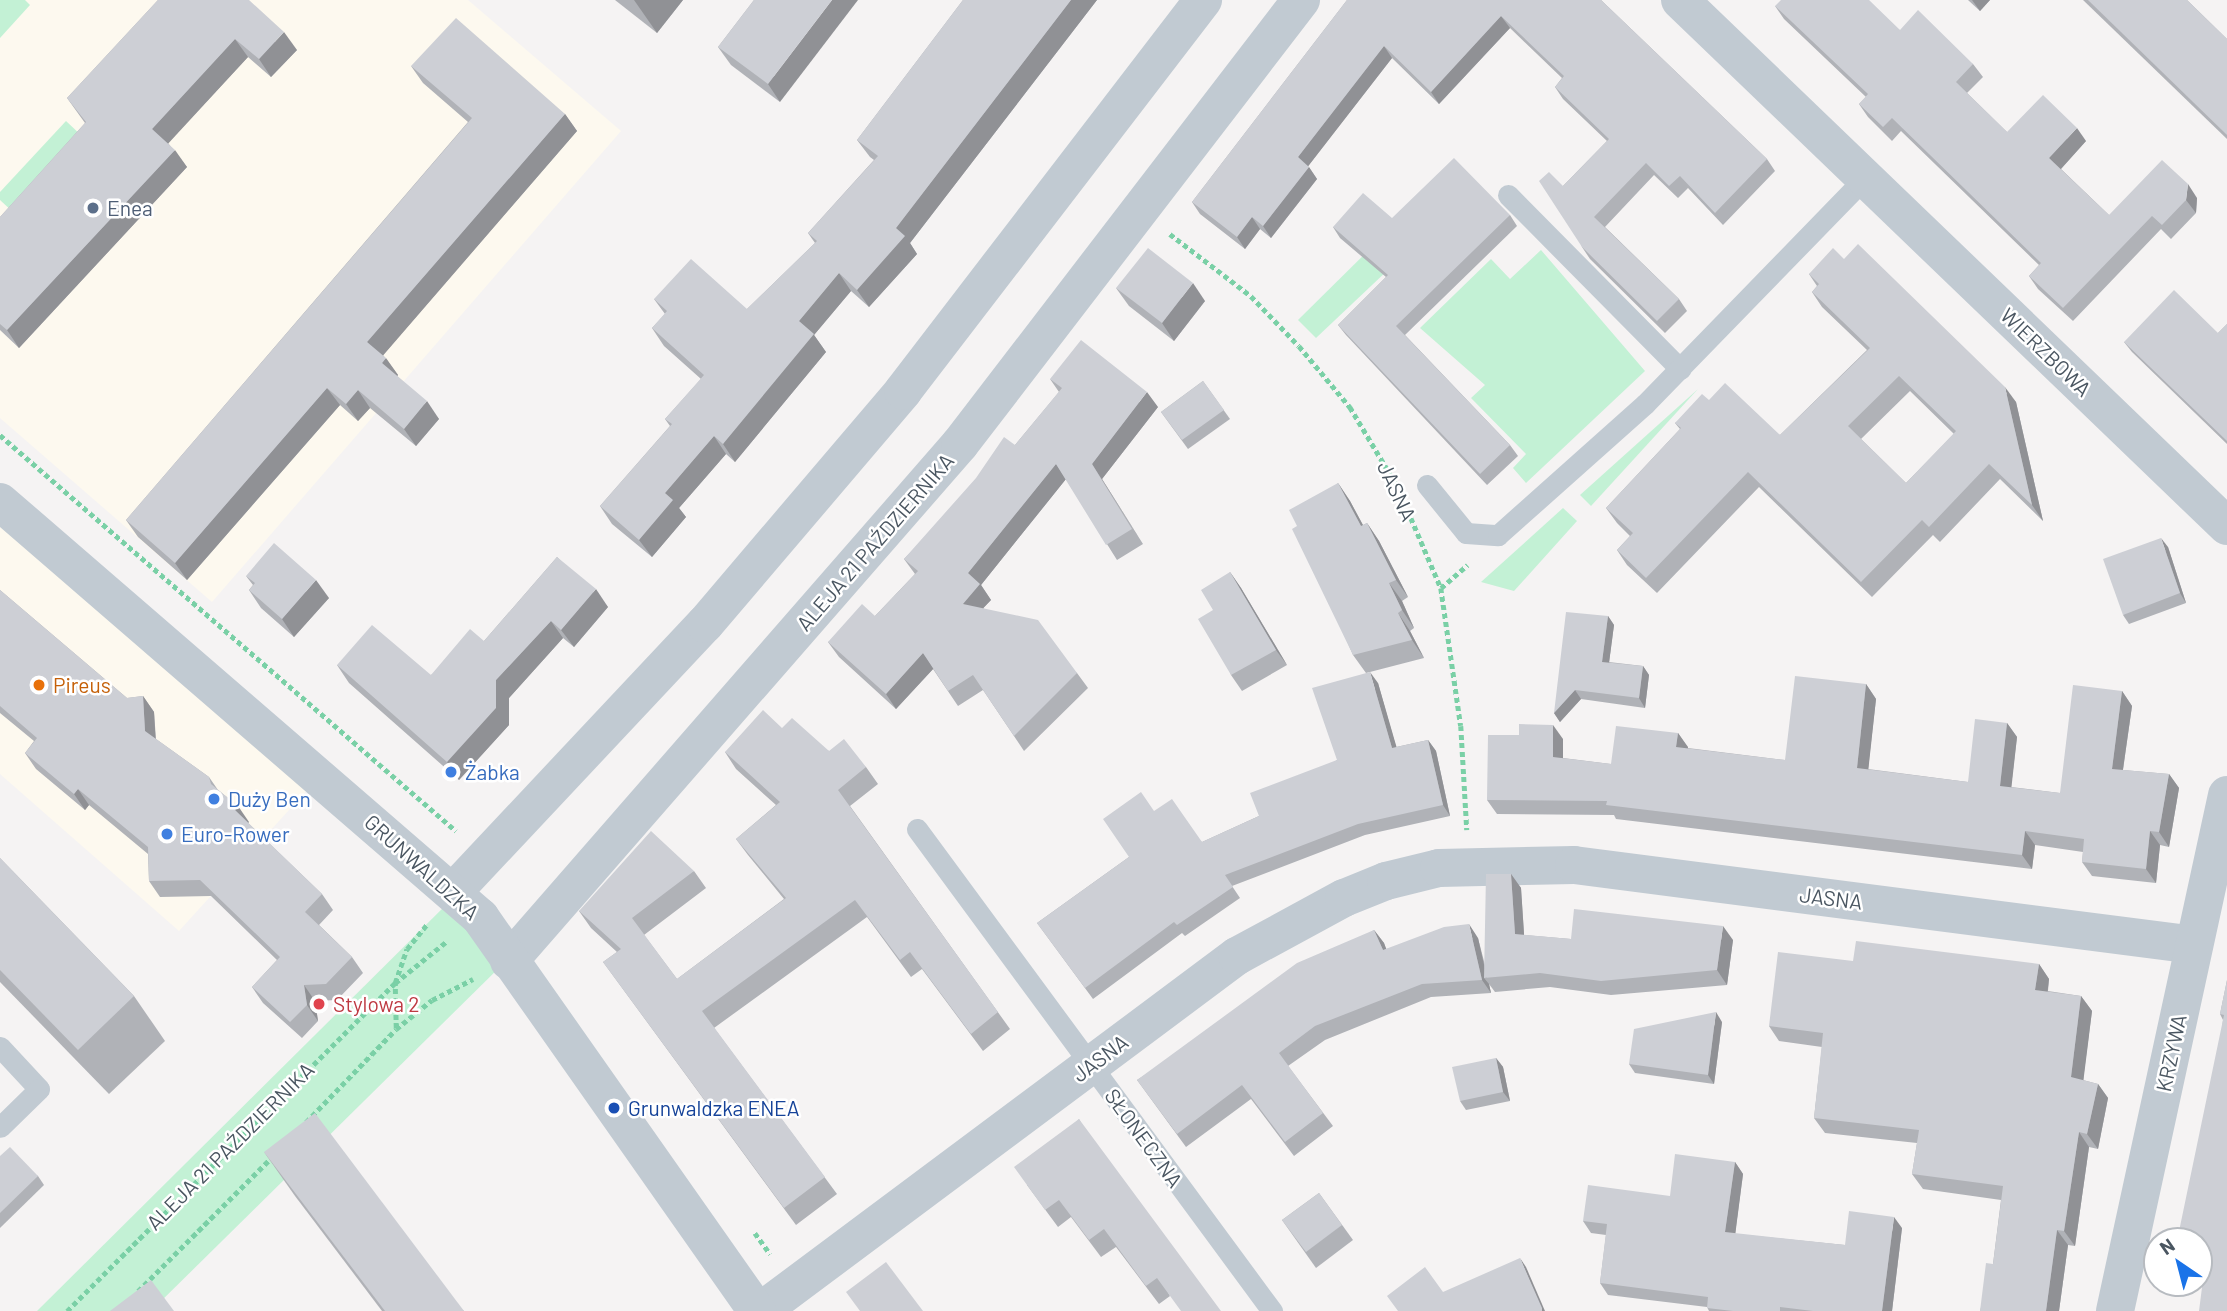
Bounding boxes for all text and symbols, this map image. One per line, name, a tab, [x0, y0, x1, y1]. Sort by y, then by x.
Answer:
place label: Enea	[107, 195, 153, 221]
marker: Enea	[85, 200, 101, 216]
street label: WIERZBOWA	[1995, 303, 2097, 401]
street label: ALEJA 21 PAŹDZIERNIKA	[791, 448, 959, 636]
street label: JASNA	[1372, 457, 1422, 525]
place label: Pireus	[53, 672, 111, 698]
marker: Pireus	[31, 677, 47, 693]
place label: Żabka	[465, 759, 520, 785]
marker: Żabka	[443, 764, 459, 780]
place label: Duży Ben	[228, 786, 311, 812]
marker: Duży Ben	[206, 791, 222, 807]
street label: GRUNWALDZKA	[360, 809, 484, 925]
place label: Euro-Rower	[181, 821, 290, 847]
marker: Euro-Rower	[159, 826, 175, 842]
street label: JASNA	[1798, 882, 1864, 914]
place label: Stylowa 2	[333, 991, 420, 1017]
marker: Stylowa 2	[311, 996, 327, 1012]
street label: KRZYWA	[2151, 1012, 2191, 1094]
street label: JASNA	[1067, 1029, 1133, 1087]
street label: ALEJA 21 PAŹDZIERNIKA	[141, 1057, 319, 1235]
street label: SŁONECZNA	[1100, 1084, 1188, 1192]
place label: Grunwaldzka ENEA	[628, 1095, 800, 1121]
marker: Grunwaldzka ENEA	[606, 1100, 622, 1116]
north arrow	[2143, 1227, 2213, 1297]
text: N	[2155, 1233, 2179, 1259]

